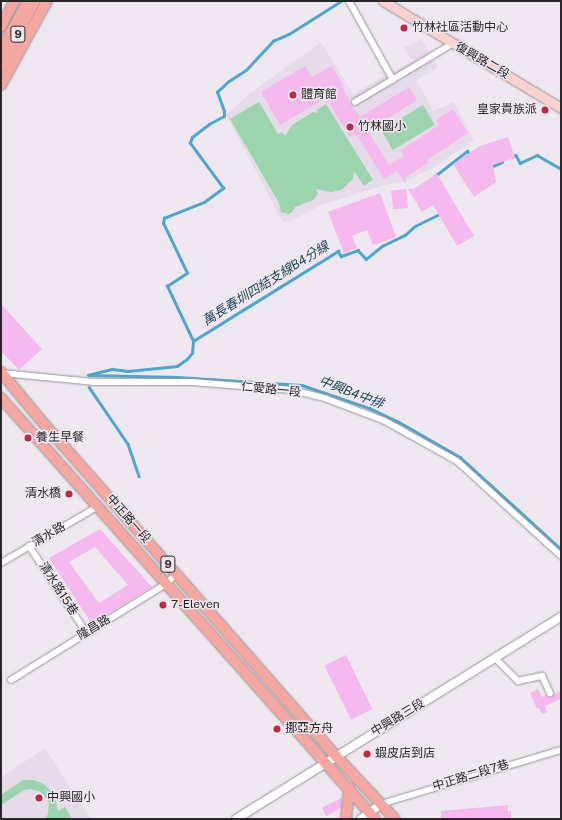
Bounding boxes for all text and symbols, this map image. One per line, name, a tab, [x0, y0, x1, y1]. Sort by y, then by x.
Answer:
place label: 竹林社區活動中心	[412, 21, 508, 35]
marker: 竹林社區活動中心	[399, 23, 409, 33]
road number: 9	[10, 25, 26, 43]
street label: 復興路二段	[452, 40, 512, 82]
place label: 體育館	[301, 88, 337, 102]
marker: 體育館	[288, 90, 298, 100]
place label: 皇家貴族派	[477, 103, 537, 117]
marker: 皇家貴族派	[540, 105, 550, 115]
place label: 竹林國小	[358, 120, 406, 134]
marker: 竹林國小	[345, 122, 355, 132]
water label: 萬長春圳四結支線B4分線	[200, 239, 332, 329]
water label: 中興B4中排	[316, 374, 386, 412]
street label: 仁愛路一段	[240, 380, 302, 400]
place label: 養生早餐	[36, 431, 84, 445]
marker: 養生早餐	[23, 433, 33, 443]
place label: 清水橋	[25, 487, 61, 501]
marker: 清水橋	[64, 489, 74, 499]
street label: 中正路一段	[103, 492, 153, 546]
street label: 清水路	[30, 520, 68, 550]
road number: 9	[160, 555, 176, 573]
street label: 清水路15巷	[35, 560, 81, 618]
place label: 7-Eleven	[171, 598, 220, 612]
marker: 7-Eleven	[158, 600, 168, 610]
street label: 隆昌路	[75, 613, 113, 643]
street label: 中興路三段	[369, 696, 427, 740]
place label: 挪亞方舟	[285, 722, 333, 736]
marker: 挪亞方舟	[272, 724, 282, 734]
place label: 蝦皮店到店	[375, 747, 435, 761]
marker: 蝦皮店到店	[362, 749, 372, 759]
street label: 中正路二段7巷	[431, 758, 511, 794]
place label: 中興國小	[47, 791, 95, 805]
marker: 中興國小	[34, 793, 44, 803]

